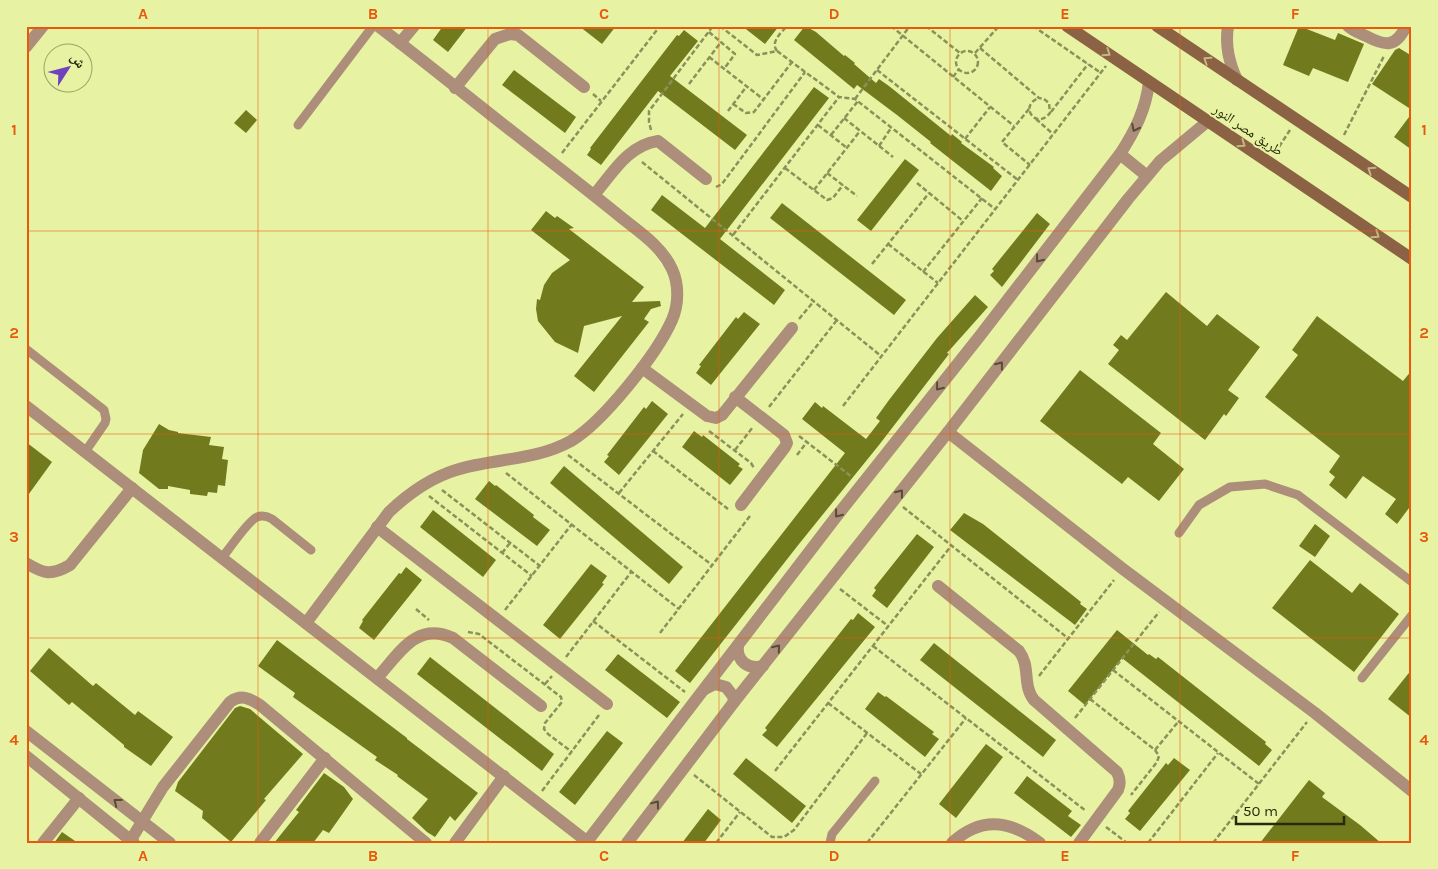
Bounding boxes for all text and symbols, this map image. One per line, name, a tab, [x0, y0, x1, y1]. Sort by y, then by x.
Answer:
text: A	[138, 4, 148, 23]
text: B	[368, 4, 378, 23]
text: C	[599, 4, 609, 23]
text: D	[829, 4, 840, 23]
text: E	[1060, 4, 1070, 23]
text: F	[1291, 4, 1300, 23]
north arrow	[42, 42, 92, 92]
one-way arrow	[1102, 47, 1111, 57]
text: ش	[67, 50, 89, 72]
one-way arrow	[1204, 57, 1213, 66]
street label: طريق مصر النور	[1208, 100, 1286, 160]
text: 1	[11, 120, 17, 139]
text: 1	[1421, 120, 1427, 139]
one-way arrow	[1131, 123, 1141, 132]
one-way arrow	[1236, 138, 1246, 147]
one-way arrow	[1368, 167, 1377, 176]
one-way arrow	[1371, 229, 1380, 238]
one-way arrow	[1036, 253, 1044, 262]
text: 2	[9, 323, 19, 342]
text: 2	[1419, 323, 1429, 342]
one-way arrow	[994, 361, 1003, 371]
one-way arrow	[936, 381, 944, 390]
one-way arrow	[894, 489, 903, 498]
one-way arrow	[834, 509, 843, 518]
text: 3	[9, 527, 19, 546]
text: 3	[1419, 527, 1429, 546]
one-way arrow	[772, 644, 781, 653]
text: 4	[9, 730, 19, 749]
text: 4	[1419, 730, 1429, 749]
scale bar	[1236, 794, 1343, 826]
one-way arrow	[113, 799, 123, 808]
one-way arrow	[651, 801, 659, 810]
text: 50 m	[1243, 802, 1278, 820]
text: A	[138, 846, 148, 865]
text: B	[368, 846, 378, 865]
text: C	[599, 846, 609, 865]
text: D	[829, 846, 840, 865]
text: E	[1060, 846, 1070, 865]
text: F	[1291, 846, 1300, 865]

